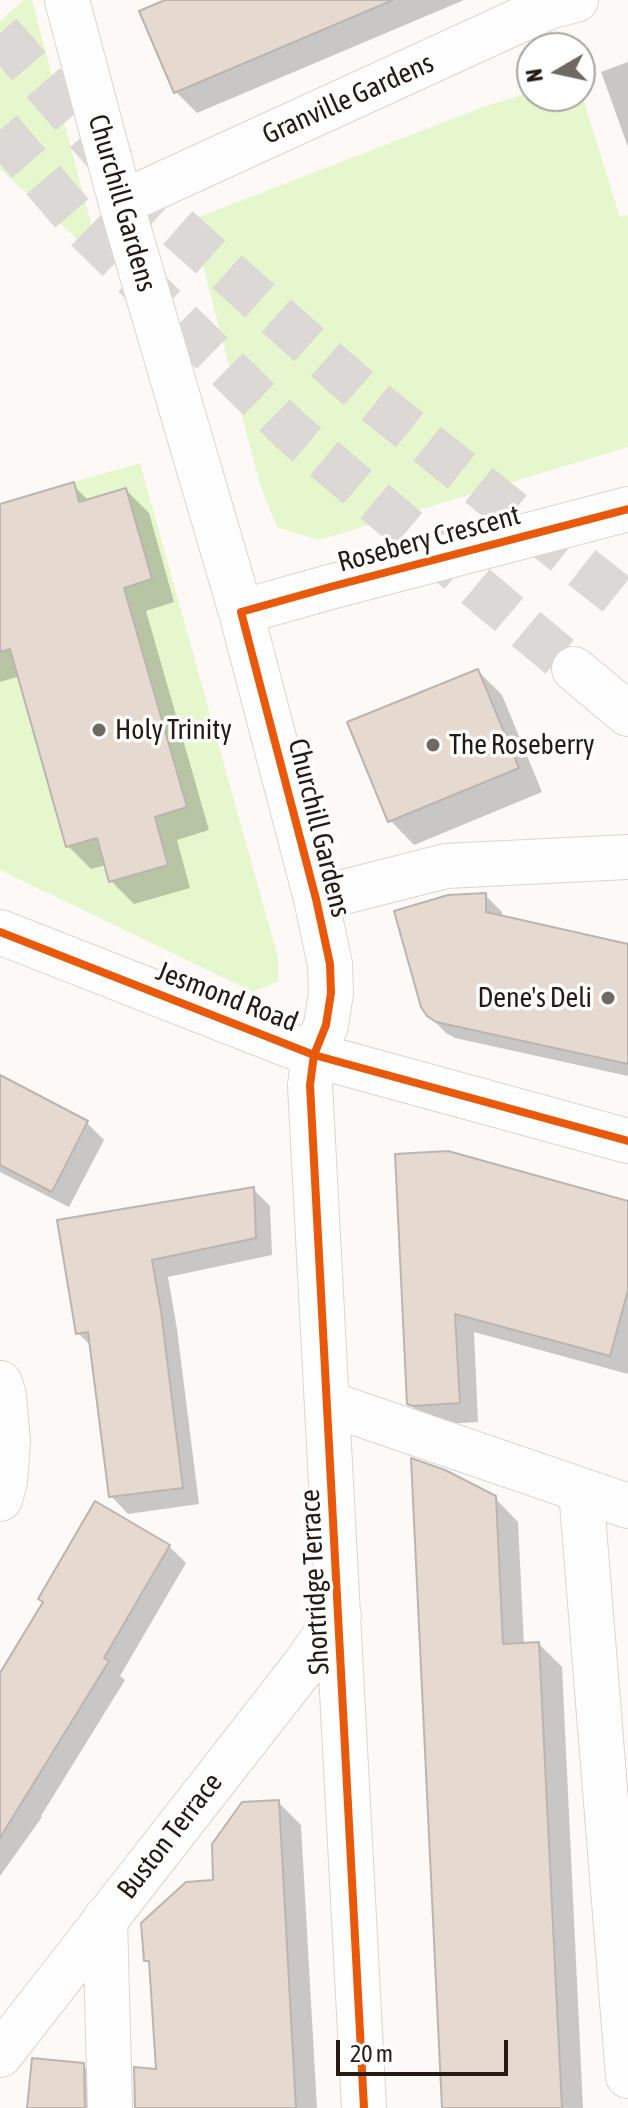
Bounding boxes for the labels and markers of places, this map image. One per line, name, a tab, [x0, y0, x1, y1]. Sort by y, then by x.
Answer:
place label: Holy Trinity	[115, 713, 232, 747]
marker: Holy Trinity	[90, 721, 108, 739]
place label: The Roseberry	[449, 728, 595, 762]
marker: The Roseberry	[424, 736, 442, 754]
place label: Dene's Deli	[478, 981, 592, 1015]
marker: Dene's Deli	[599, 989, 617, 1007]

